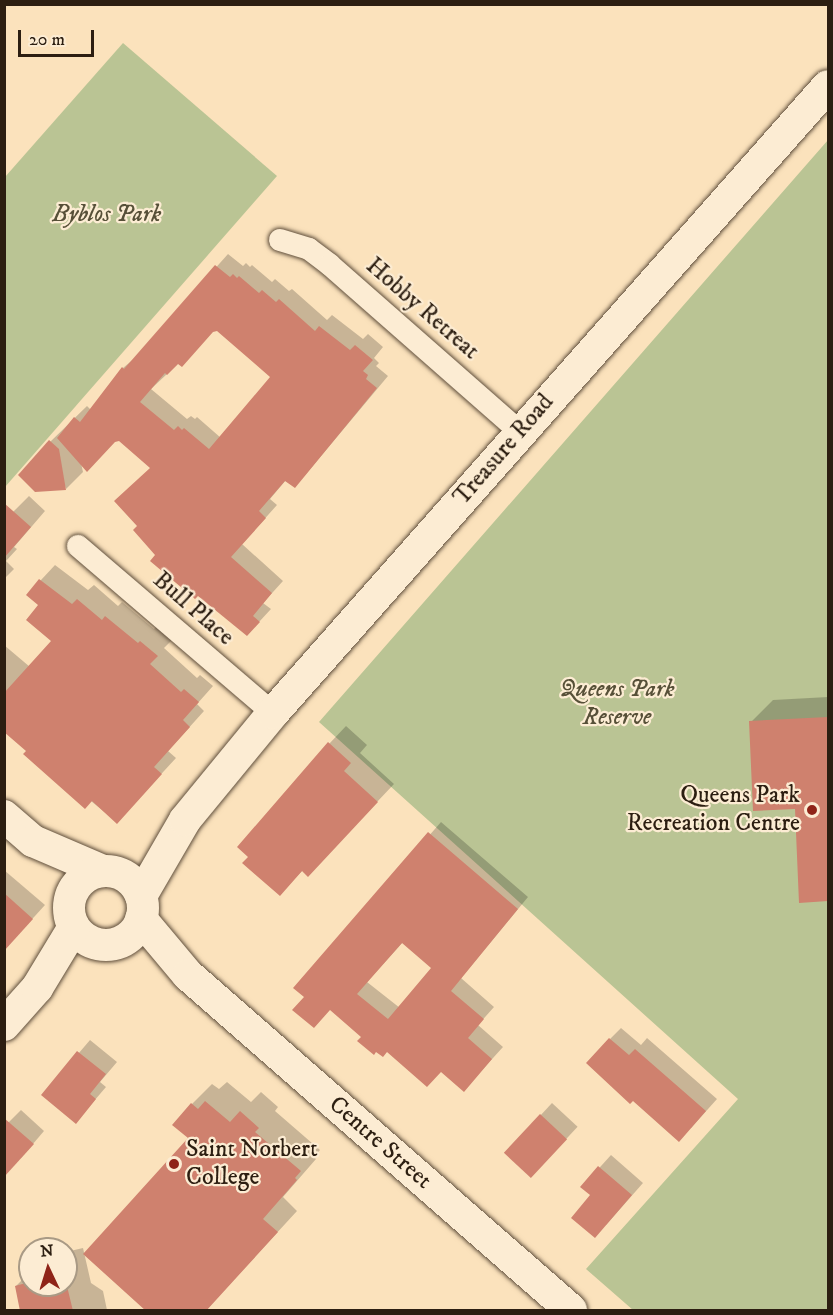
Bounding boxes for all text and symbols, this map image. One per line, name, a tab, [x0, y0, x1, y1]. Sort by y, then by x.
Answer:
scale bar	[21, 18, 98, 56]
text: 20 m	[29, 29, 65, 51]
park label: Byblos Park	[53, 201, 161, 229]
street label: Hobby Retreat	[359, 252, 485, 366]
street label: Treasure Road	[448, 388, 560, 512]
street label: Bull Place	[147, 566, 239, 652]
park label: Queens Park Reserve	[559, 676, 675, 732]
place label: Queens Park Recreation Centre	[627, 782, 800, 838]
marker: Queens Park Recreation Centre	[805, 803, 819, 817]
street label: Centre Street	[323, 1091, 437, 1195]
place label: Saint Norbert College	[186, 1136, 318, 1192]
marker: Saint Norbert College	[167, 1157, 181, 1171]
north arrow	[18, 1237, 78, 1297]
text: N	[40, 1241, 54, 1261]

